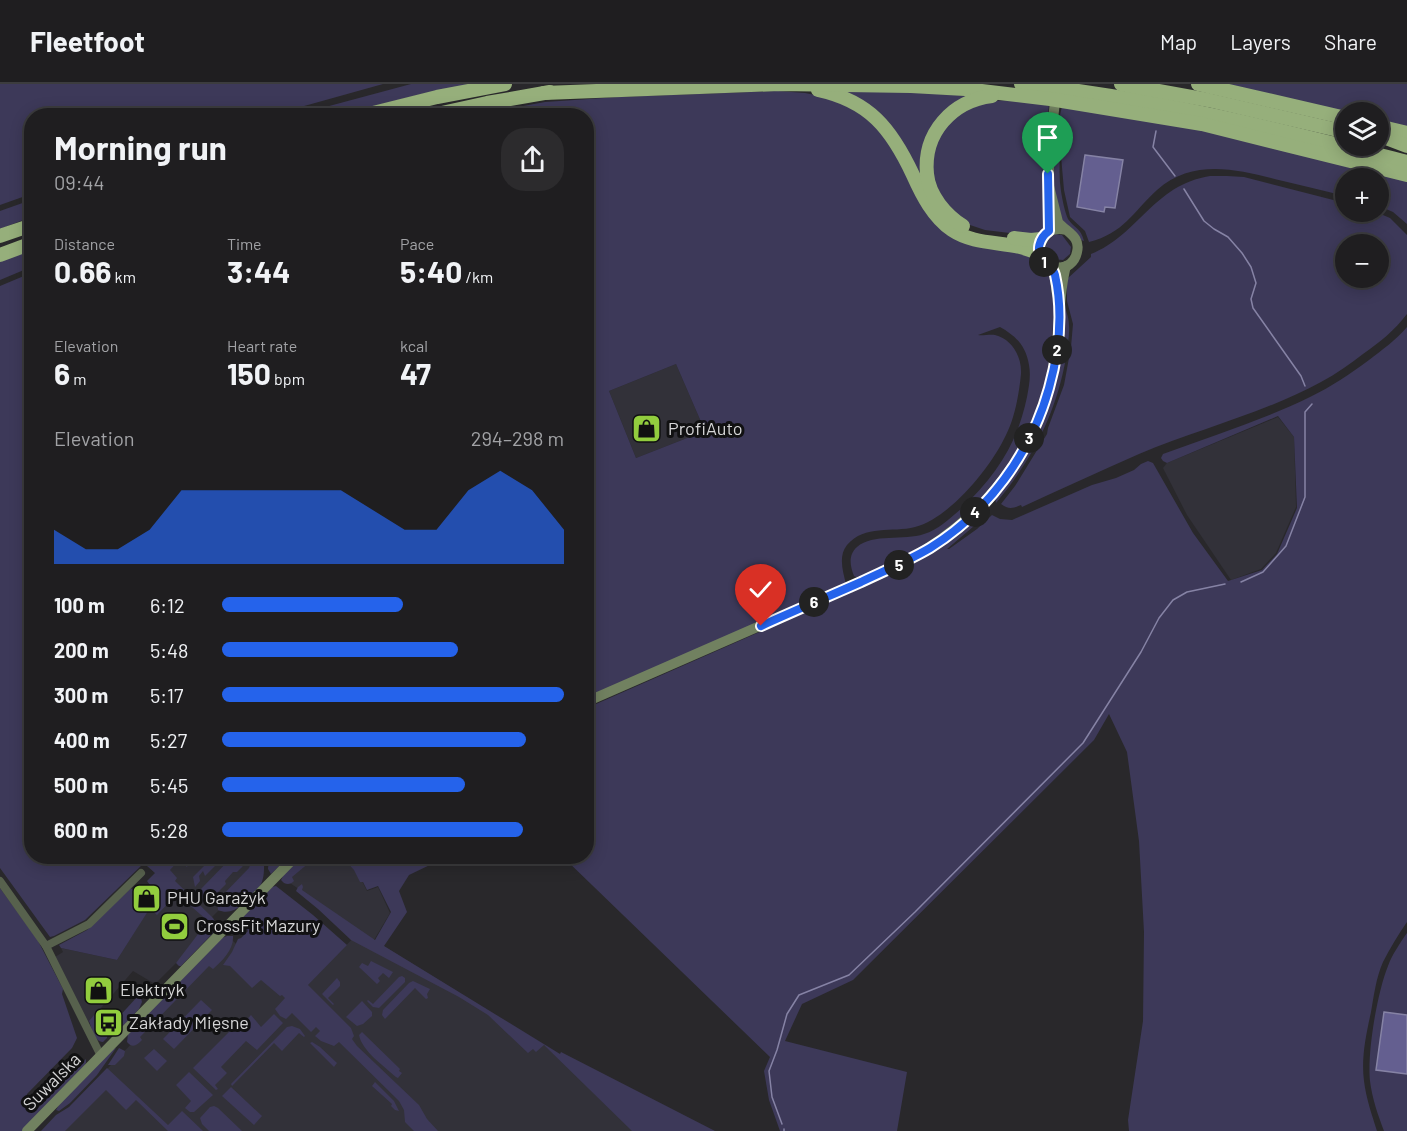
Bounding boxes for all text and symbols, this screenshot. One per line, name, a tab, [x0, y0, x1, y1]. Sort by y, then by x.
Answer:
text: Fleetfoot	[30, 24, 145, 58]
text: Map	[1160, 29, 1197, 54]
text: Layers	[1230, 29, 1291, 54]
text: Share	[1324, 29, 1377, 54]
map controls	[1335, 102, 1389, 288]
button: layers	[1335, 102, 1389, 156]
pin	[1022, 112, 1073, 174]
icon: arrive	[1031, 121, 1064, 154]
text: Morning run	[54, 127, 227, 167]
button: share	[501, 128, 564, 191]
button: +	[1335, 168, 1389, 222]
text: 09:44	[54, 170, 105, 194]
text: Distance	[54, 234, 115, 253]
text: Time	[227, 234, 262, 253]
text: Pace	[400, 234, 434, 253]
button: −	[1335, 234, 1389, 288]
pin: 1	[1029, 247, 1059, 277]
text: 1	[1041, 252, 1047, 271]
text: 0.66	[54, 253, 111, 289]
text: 3:44	[227, 253, 290, 289]
text: 5:40	[400, 253, 462, 289]
text: km	[111, 267, 136, 286]
text: /km	[462, 267, 493, 286]
pin: 2	[1042, 335, 1072, 365]
text: Elevation	[54, 336, 118, 355]
text: Heart rate	[227, 336, 297, 355]
text: kcal	[400, 336, 428, 355]
text: 2	[1053, 340, 1061, 359]
text: 6	[54, 355, 70, 391]
text: 150	[227, 355, 271, 391]
text: 47	[400, 355, 431, 391]
text: m	[70, 369, 87, 388]
text: bpm	[271, 369, 305, 388]
shop icon: ProfiAuto	[631, 413, 663, 445]
place label: ProfiAuto	[668, 417, 743, 439]
pin: 3	[1014, 423, 1044, 453]
text: Elevation	[54, 426, 135, 450]
text: 294–298 m	[471, 426, 564, 450]
text: 3	[1025, 428, 1033, 447]
pin: 4	[960, 497, 990, 527]
text: 4	[970, 502, 980, 521]
pin: 5	[884, 550, 914, 580]
text: 5	[895, 555, 903, 574]
pin	[735, 564, 786, 626]
icon: check	[744, 573, 777, 606]
pin: 6	[799, 587, 829, 617]
text: 6	[810, 592, 818, 611]
text: 100 m	[54, 593, 105, 617]
text: 6:12	[150, 593, 185, 617]
text: 200 m	[54, 638, 109, 662]
text: 5:48	[150, 638, 189, 662]
text: 300 m	[54, 683, 108, 707]
text: 5:17	[150, 683, 184, 707]
text: 400 m	[54, 728, 110, 752]
text: 5:27	[150, 728, 187, 752]
text: 500 m	[54, 773, 108, 797]
text: 5:45	[150, 773, 188, 797]
text: 600 m	[54, 818, 108, 842]
text: 5:28	[150, 818, 188, 842]
shop icon: PHU Garażyk	[130, 882, 162, 914]
place label: PHU Garażyk	[167, 886, 266, 908]
sports icon: CrossFit Mazury	[159, 910, 191, 942]
place label: CrossFit Mazury	[196, 914, 320, 936]
shop icon: Elektryk	[83, 974, 115, 1006]
place label: Elektryk	[120, 978, 185, 1000]
bus stop icon: Zakłady Mięsne	[92, 1007, 124, 1039]
place label: Zakłady Mięsne	[129, 1011, 249, 1033]
street label: Suwalska	[18, 1048, 85, 1115]

